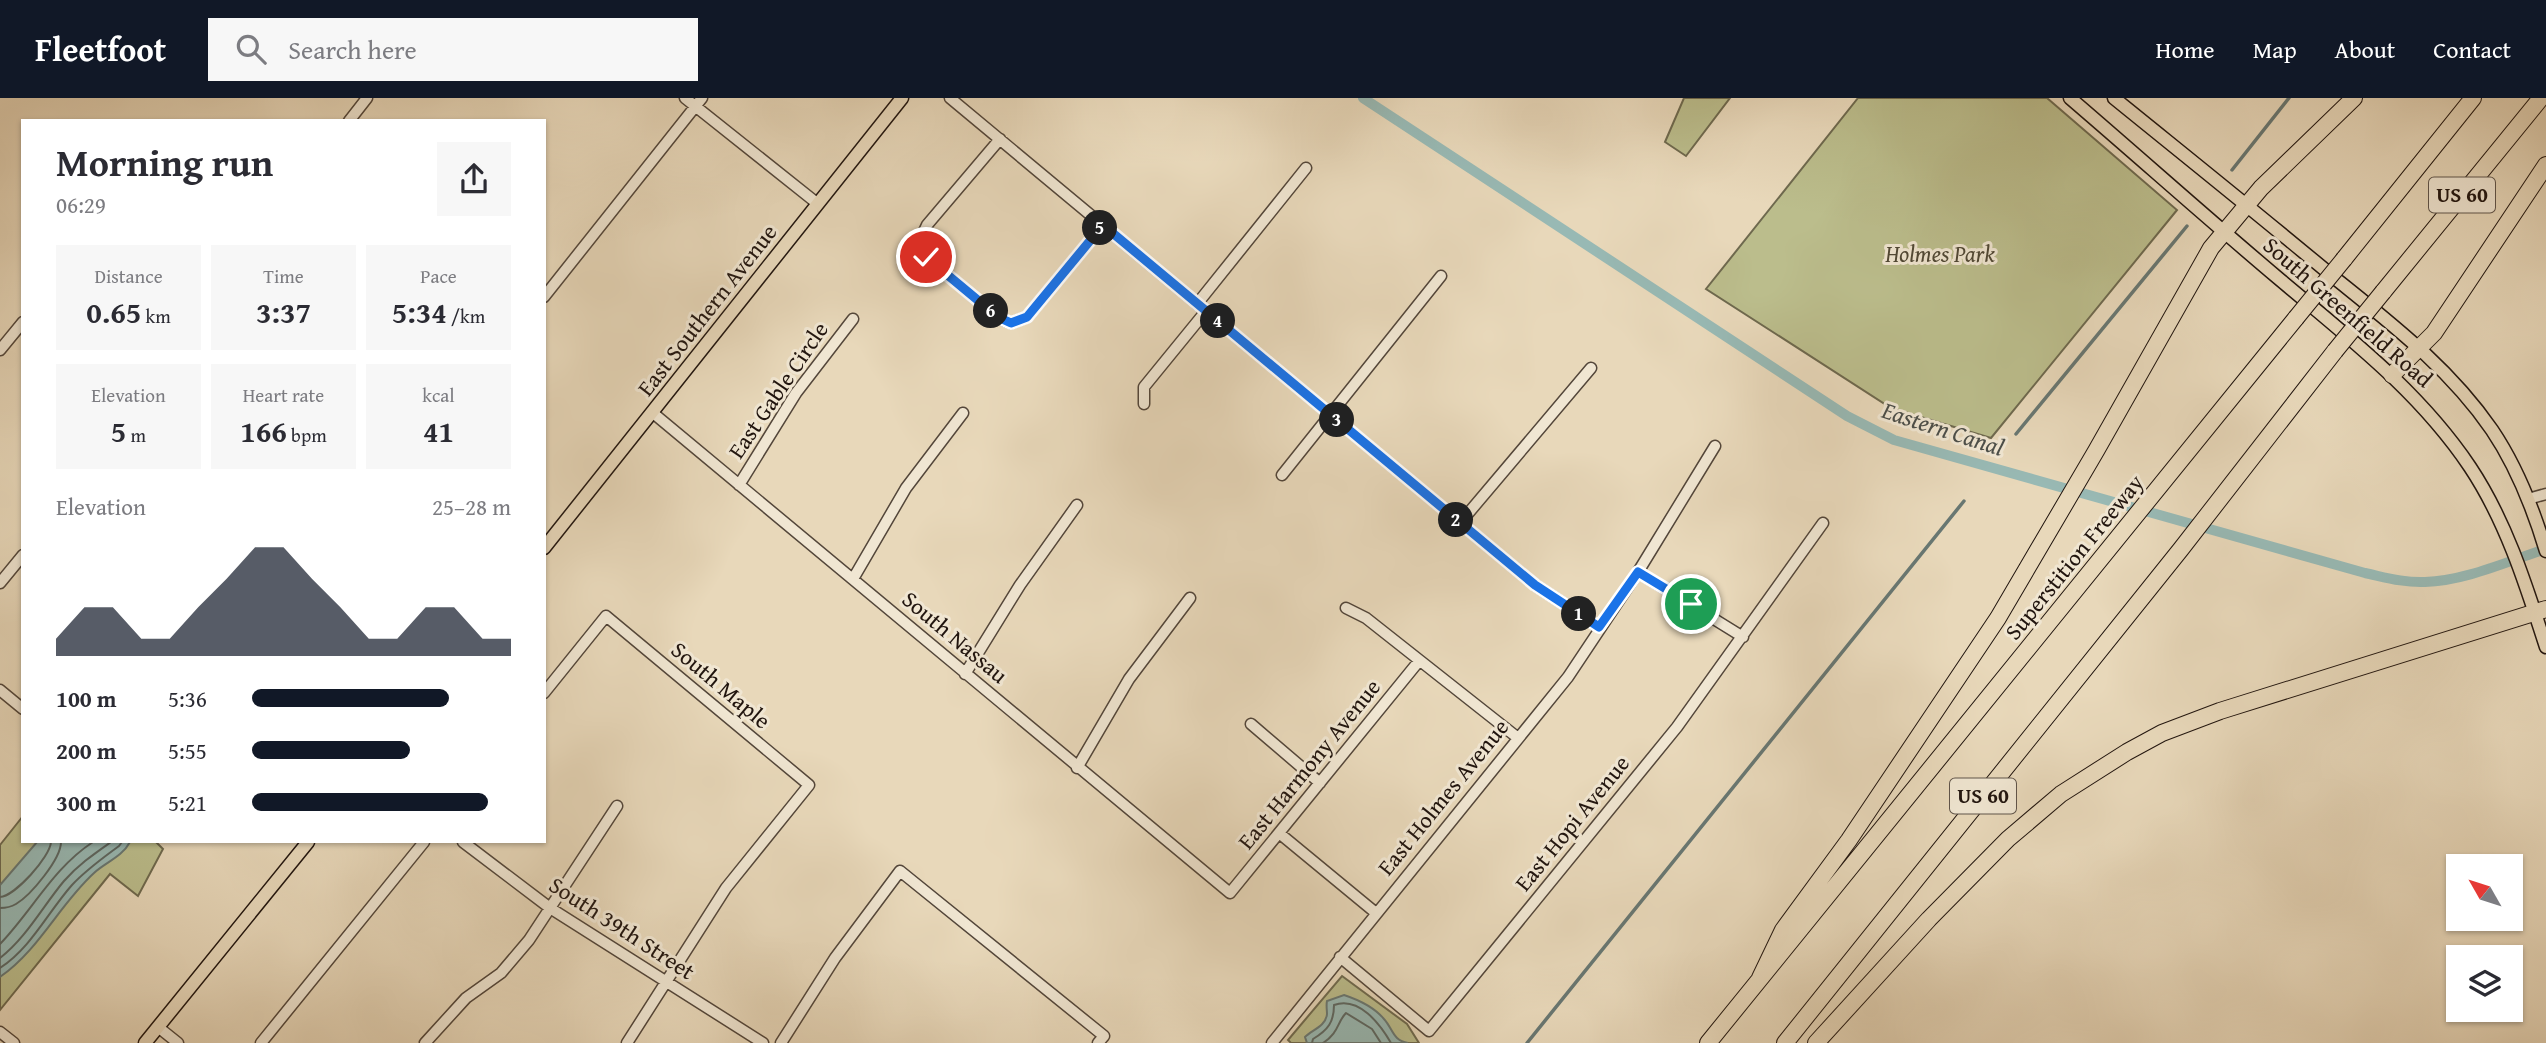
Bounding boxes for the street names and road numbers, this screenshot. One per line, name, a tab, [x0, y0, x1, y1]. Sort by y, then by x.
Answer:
road number: US 60	[2429, 178, 2495, 212]
street label: East Southern Avenue	[629, 217, 784, 403]
street label: South Greenfield Road	[2256, 229, 2441, 395]
street label: East Gable Circle	[720, 315, 836, 465]
street label: Superstition Freeway	[1996, 466, 2151, 647]
street label: South Nassau	[895, 583, 1016, 691]
street label: South Maple	[664, 633, 778, 736]
street label: East Harmony Avenue	[1229, 671, 1388, 856]
street label: East Holmes Avenue	[1369, 711, 1516, 882]
street label: East Hopi Avenue	[1506, 748, 1637, 898]
road number: US 60	[1950, 778, 2016, 814]
street label: South 39th Street	[543, 868, 702, 987]

